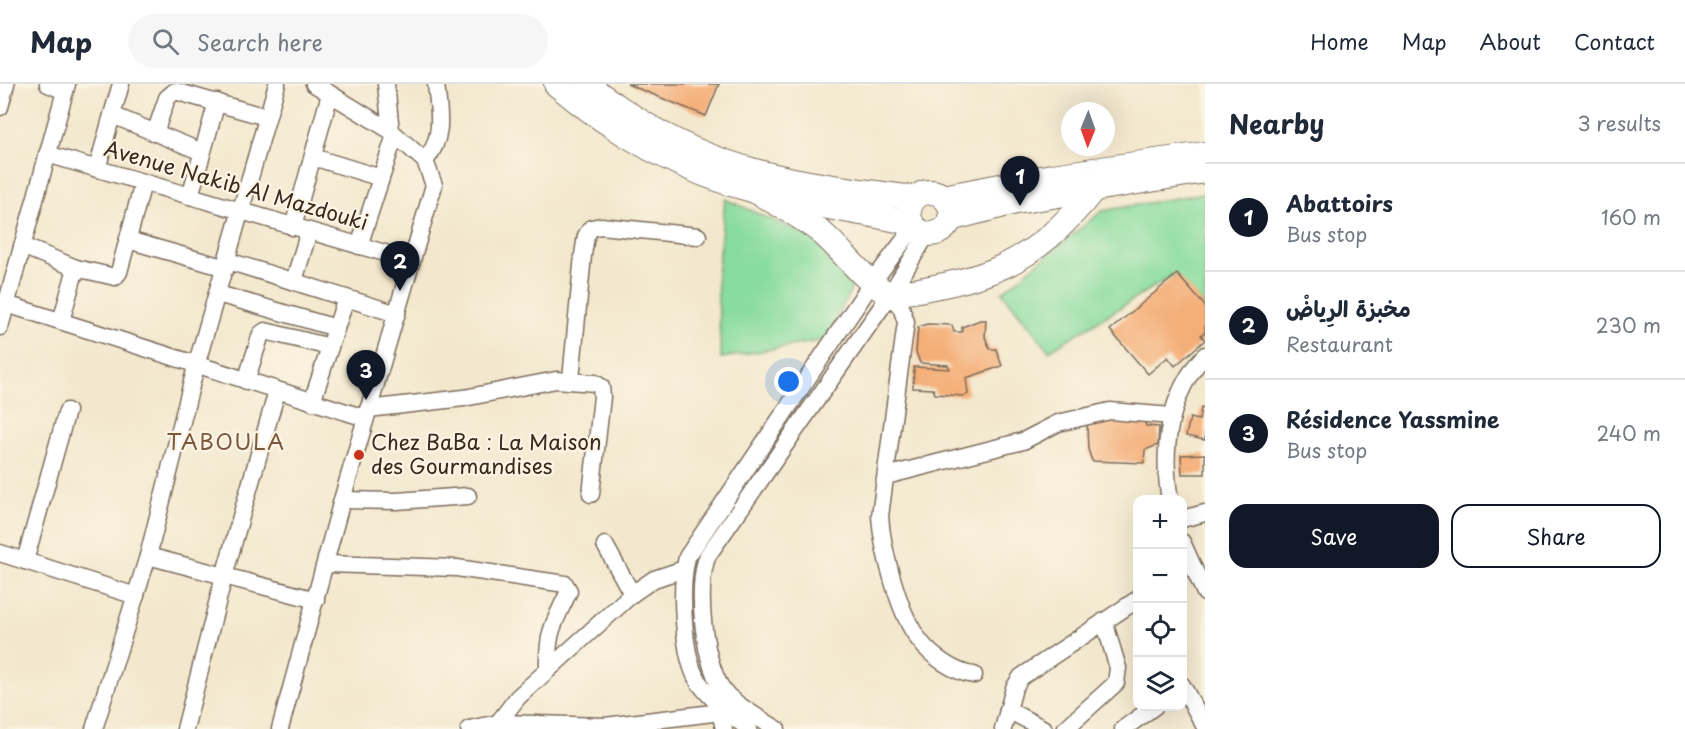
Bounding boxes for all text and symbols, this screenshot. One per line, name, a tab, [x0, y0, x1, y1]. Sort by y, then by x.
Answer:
search box	[128, 14, 548, 68]
text: Map	[30, 20, 92, 63]
icon: search	[149, 25, 182, 58]
text: Search here	[197, 25, 323, 58]
text: Home	[1310, 25, 1369, 57]
text: Map	[1402, 25, 1447, 57]
text: About	[1480, 25, 1541, 57]
text: Contact	[1574, 25, 1655, 57]
north arrow	[1061, 102, 1115, 156]
text: Nearby	[1229, 104, 1324, 143]
text: 3 results	[1578, 108, 1661, 138]
street label: Avenue Nakib Al Mazdouki	[101, 131, 372, 237]
pin: 1	[1000, 156, 1040, 206]
text: Abattoirs	[1286, 186, 1393, 219]
text: 1	[1244, 202, 1253, 232]
text: 160 m	[1601, 202, 1661, 232]
text: Bus stop	[1286, 219, 1367, 249]
pin: 2	[380, 242, 420, 291]
text: مخبزة الرِياضْ	[1286, 291, 1411, 324]
text: 2	[1241, 310, 1256, 340]
text: 230 m	[1596, 310, 1661, 340]
text: Restaurant	[1286, 329, 1393, 359]
pin: 3	[346, 350, 386, 400]
your location	[774, 367, 803, 396]
text: Résidence Yassmine	[1286, 402, 1499, 435]
text: 3	[1242, 418, 1255, 448]
text: 240 m	[1596, 418, 1661, 448]
district label: TABOULA	[166, 424, 286, 457]
place label: Chez BaBa : La Maison des Gourmandises	[371, 425, 602, 481]
text: Bus stop	[1286, 435, 1367, 465]
marker: Chez BaBa : La Maison des Gourmandises	[352, 448, 366, 462]
map controls	[1133, 495, 1187, 711]
button: +	[1133, 495, 1187, 549]
button: Save	[1229, 504, 1439, 568]
button: Share	[1451, 504, 1661, 568]
button: −	[1133, 549, 1187, 603]
button: locate	[1133, 603, 1187, 657]
button: layers	[1133, 657, 1187, 711]

